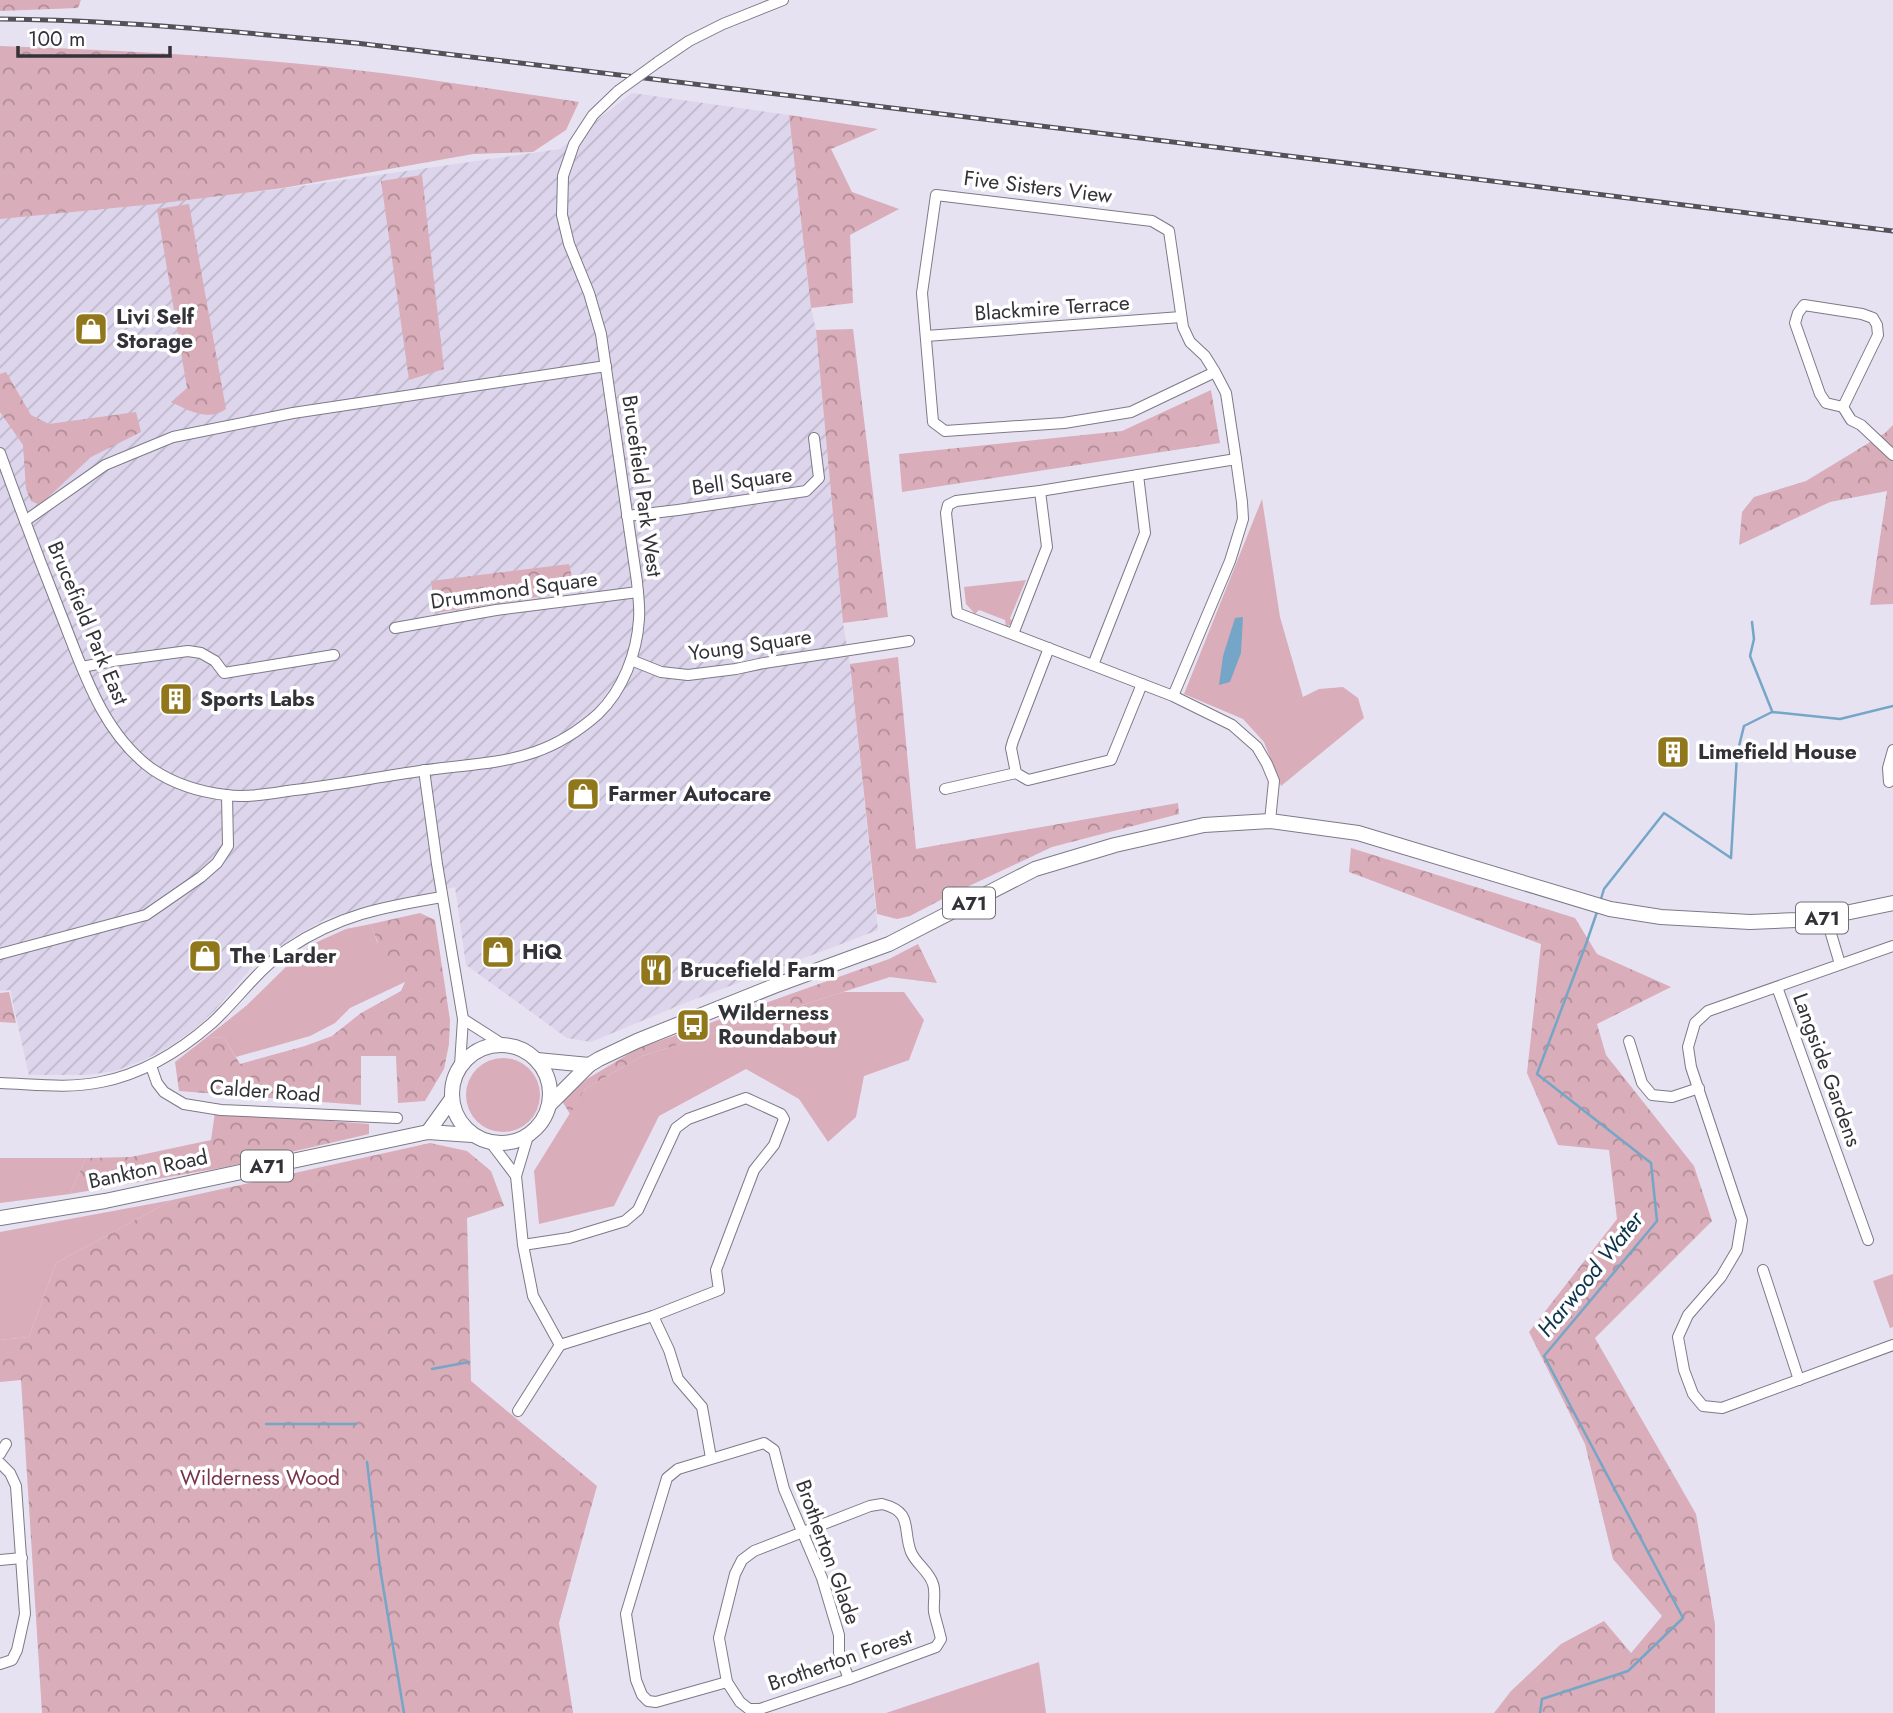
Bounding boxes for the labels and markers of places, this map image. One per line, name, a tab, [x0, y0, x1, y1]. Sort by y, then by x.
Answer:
place label: Livi Self Storage	[116, 302, 195, 356]
shop icon: Livi Self Storage	[72, 310, 110, 348]
building icon: Sports Labs	[157, 680, 195, 718]
place label: Sports Labs	[200, 684, 315, 714]
building icon: Limefield House	[1654, 733, 1692, 771]
place label: Limefield House	[1698, 737, 1857, 767]
shop icon: Farmer Autocare	[564, 775, 602, 813]
place label: Farmer Autocare	[608, 779, 771, 809]
shop icon: HiQ	[479, 933, 517, 971]
shop icon: The Larder	[186, 937, 224, 975]
place label: HiQ	[522, 937, 563, 967]
place label: The Larder	[230, 941, 337, 971]
restaurant icon: Brucefield Farm	[637, 951, 675, 989]
place label: Brucefield Farm	[680, 955, 835, 985]
place label: Wilderness Roundabout	[718, 998, 837, 1052]
bus stop icon: Wilderness Roundabout	[674, 1006, 712, 1044]

